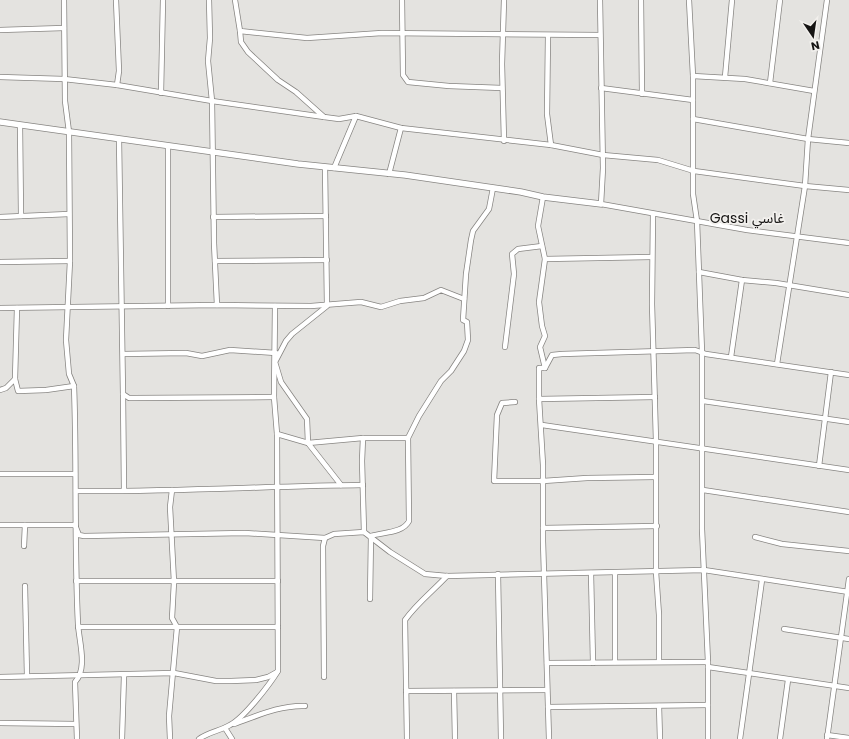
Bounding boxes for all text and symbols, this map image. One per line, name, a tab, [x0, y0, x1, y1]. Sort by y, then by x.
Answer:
north arrow	[793, 16, 833, 56]
text: N	[809, 37, 821, 54]
district label: Gassi غاسي	[710, 208, 784, 229]

